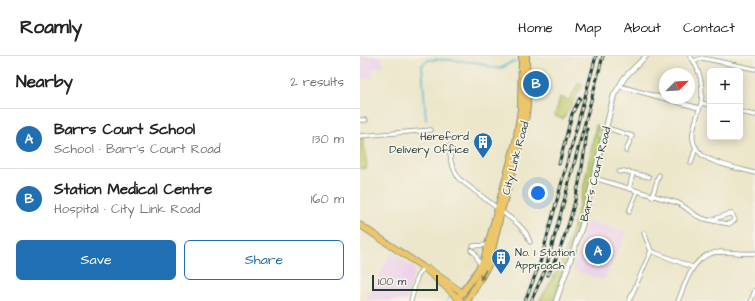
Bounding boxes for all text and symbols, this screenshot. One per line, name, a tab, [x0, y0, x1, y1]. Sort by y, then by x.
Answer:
text: Roamly	[20, 14, 82, 41]
text: Home	[518, 18, 553, 38]
text: Map	[575, 18, 601, 38]
text: About	[623, 18, 661, 38]
text: Contact	[683, 18, 735, 38]
north arrow	[659, 68, 695, 104]
map controls	[707, 68, 743, 140]
button: +	[707, 68, 743, 104]
pin: B	[523, 69, 549, 99]
text: Nearby	[16, 70, 73, 94]
text: 2 results	[290, 73, 344, 91]
button: −	[707, 104, 743, 140]
text: Barrs Court School	[54, 119, 195, 140]
street label: City Link Road	[498, 119, 534, 197]
street label: Barr's Court Road	[576, 125, 615, 223]
place label: Hereford Delivery Office	[389, 129, 469, 158]
text: A	[25, 130, 33, 148]
text: 130 m	[312, 130, 344, 148]
building icon: Hereford Delivery Office	[472, 131, 494, 159]
text: School · Barr's Court Road	[54, 140, 221, 158]
text: Station Medical Centre	[54, 179, 212, 200]
your location	[528, 183, 548, 203]
text: B	[24, 190, 34, 208]
text: 160 m	[311, 190, 344, 208]
text: Hospital · City Link Road	[54, 200, 200, 218]
pin: A	[585, 236, 611, 266]
button: Save	[16, 240, 176, 280]
button: Share	[184, 240, 344, 280]
place label: No. 1 Station Approach	[515, 245, 575, 273]
building icon: No. 1 Station Approach	[490, 247, 512, 275]
one-way arrow	[479, 269, 486, 281]
scale bar	[372, 273, 438, 292]
text: 100 m	[378, 274, 406, 289]

